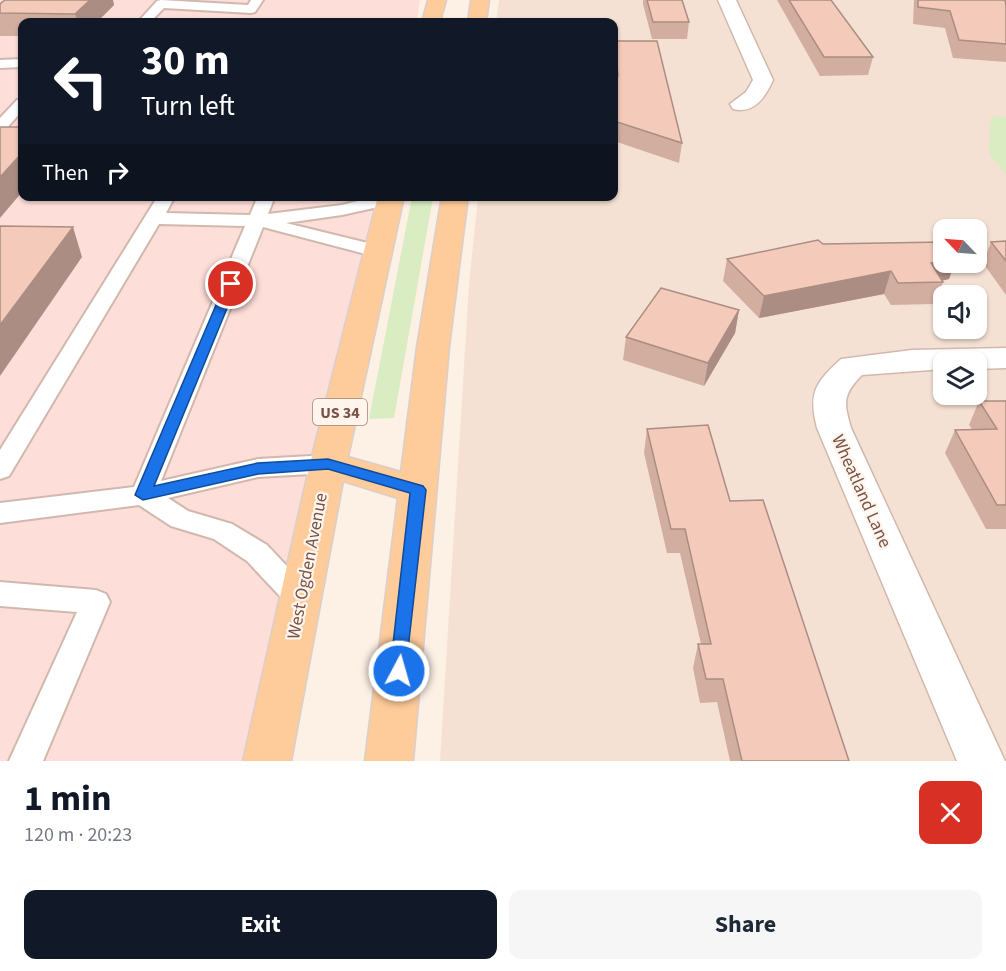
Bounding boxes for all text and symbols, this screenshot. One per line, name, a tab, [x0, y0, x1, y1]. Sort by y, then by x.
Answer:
text: 30 m	[141, 31, 230, 91]
icon: left	[42, 42, 120, 120]
text: Turn left	[141, 87, 235, 126]
icon: right	[101, 156, 134, 189]
text: Then	[42, 157, 89, 189]
north arrow	[933, 219, 987, 273]
map controls	[933, 219, 987, 405]
pin	[205, 258, 256, 309]
icon: arrive	[214, 267, 247, 300]
button: sound	[933, 285, 987, 339]
button: layers	[933, 351, 987, 405]
road number: US 34	[313, 399, 367, 425]
street label: Wheatland Lane	[825, 431, 898, 552]
street label: West Ogden Avenue	[281, 491, 334, 641]
position arrow	[367, 639, 431, 703]
text: 1 min	[24, 773, 112, 824]
button: close	[919, 781, 982, 844]
text: 120 m · 20:23	[24, 821, 132, 849]
button: Exit	[24, 890, 497, 959]
button: Share	[509, 890, 982, 959]

